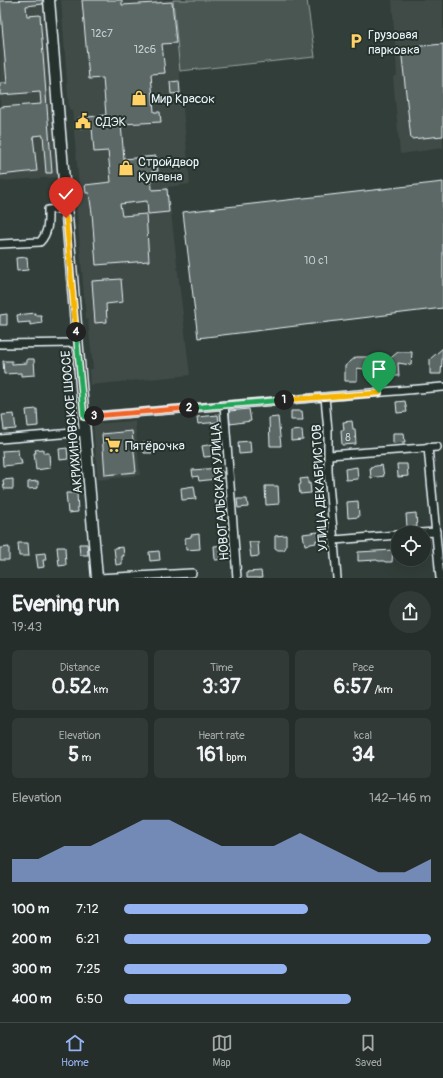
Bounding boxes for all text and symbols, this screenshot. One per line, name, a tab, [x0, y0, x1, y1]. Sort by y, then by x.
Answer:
house number: 12с7	[91, 27, 113, 40]
place label: Грузовая парковка	[368, 27, 420, 58]
parking icon: Грузовая парковка	[347, 32, 365, 50]
house number: 12с6	[134, 43, 156, 56]
shop icon: Мир Красок	[130, 89, 148, 107]
place label: Мир Красок	[151, 91, 215, 107]
public building icon: СДЭК	[74, 112, 92, 130]
place label: СДЭК	[95, 114, 126, 130]
place label: Стройдвор Купавна	[138, 154, 199, 185]
shop icon: Стройдвор Купавна	[117, 159, 135, 177]
pin	[49, 177, 83, 218]
icon: check	[55, 183, 77, 205]
house number: 10 с1	[304, 254, 328, 267]
pin: 4	[66, 322, 86, 342]
text: 4	[73, 325, 79, 338]
street label: АКРИХИНОВСКОЕ ШОССЕ	[58, 349, 86, 494]
pin	[362, 352, 396, 393]
icon: arrive	[368, 358, 390, 380]
pin: 1	[274, 390, 294, 410]
text: 1	[282, 393, 286, 406]
pin: 2	[179, 398, 199, 418]
text: 2	[186, 401, 192, 414]
pin: 3	[84, 406, 104, 426]
text: 3	[91, 409, 97, 422]
street label: НОВОГАЛЬСКАЯ УЛИЦА	[207, 422, 233, 561]
street label: УЛИЦА ДЕКАБРИСТОВ	[309, 424, 331, 552]
house number: 8	[345, 431, 351, 444]
supermarket icon: Пятёрочка	[104, 436, 122, 454]
place label: Пятёрочка	[125, 438, 185, 454]
map controls	[391, 526, 431, 566]
button: locate	[391, 526, 431, 566]
text: Evening run	[12, 590, 120, 618]
button: share	[389, 591, 431, 633]
text: 19:43	[12, 619, 42, 635]
text: Distance	[60, 661, 100, 674]
text: Time	[210, 661, 233, 674]
text: Pace	[352, 661, 374, 674]
text: 0.52	[51, 674, 91, 699]
text: 3:37	[202, 674, 241, 699]
text: 6:57	[334, 674, 372, 699]
text: km	[91, 683, 108, 696]
text: /km	[372, 683, 393, 696]
text: Elevation	[59, 729, 101, 742]
text: Heart rate	[198, 729, 245, 742]
text: kcal	[354, 729, 372, 742]
text: 5	[68, 742, 79, 767]
text: 161	[196, 742, 224, 767]
text: 34	[352, 742, 375, 767]
text: m	[79, 751, 91, 764]
text: bpm	[224, 751, 247, 764]
text: Elevation	[12, 790, 62, 806]
text: 142–146 m	[369, 790, 431, 806]
text: 100 m	[12, 901, 49, 917]
text: 7:12	[76, 901, 99, 917]
text: 200 m	[12, 931, 51, 947]
text: 6:21	[76, 931, 99, 947]
text: 300 m	[12, 961, 51, 977]
text: 7:25	[76, 961, 101, 977]
text: 400 m	[12, 991, 52, 1007]
text: 6:50	[76, 991, 103, 1007]
tab: Home	[61, 1032, 89, 1069]
tab: Map	[211, 1032, 233, 1069]
tab: Saved	[355, 1032, 382, 1069]

